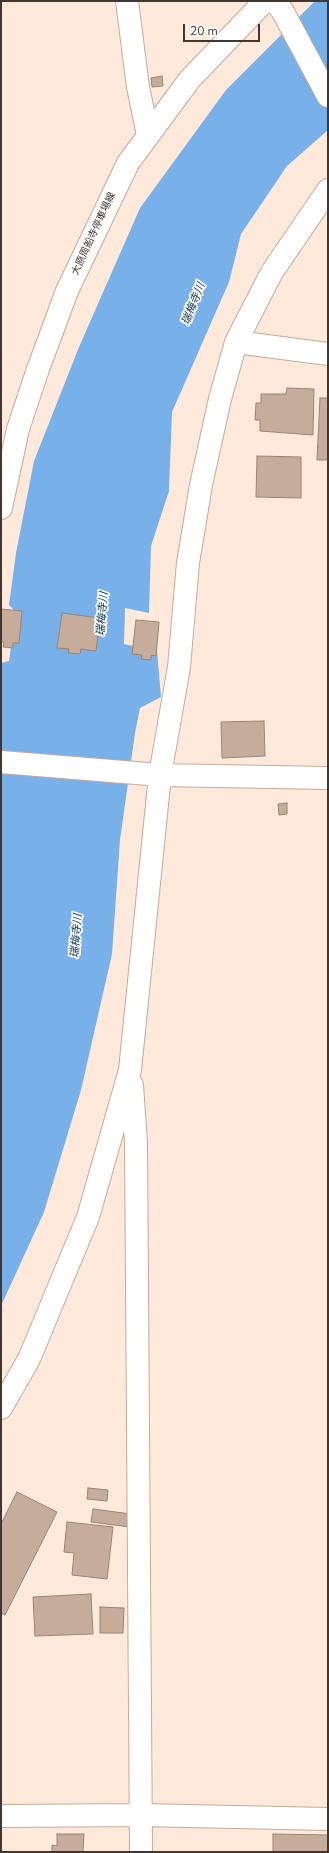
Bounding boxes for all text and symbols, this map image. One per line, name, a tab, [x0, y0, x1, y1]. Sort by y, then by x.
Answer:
scale bar	[185, 16, 262, 42]
text: 20 m	[190, 23, 218, 39]
street label: 大原周船寺停車場線	[70, 191, 118, 277]
water label: 瑞梅寺川	[180, 281, 208, 327]
water label: 瑞梅寺川	[95, 592, 111, 636]
water label: 瑞梅寺川	[69, 914, 85, 958]

